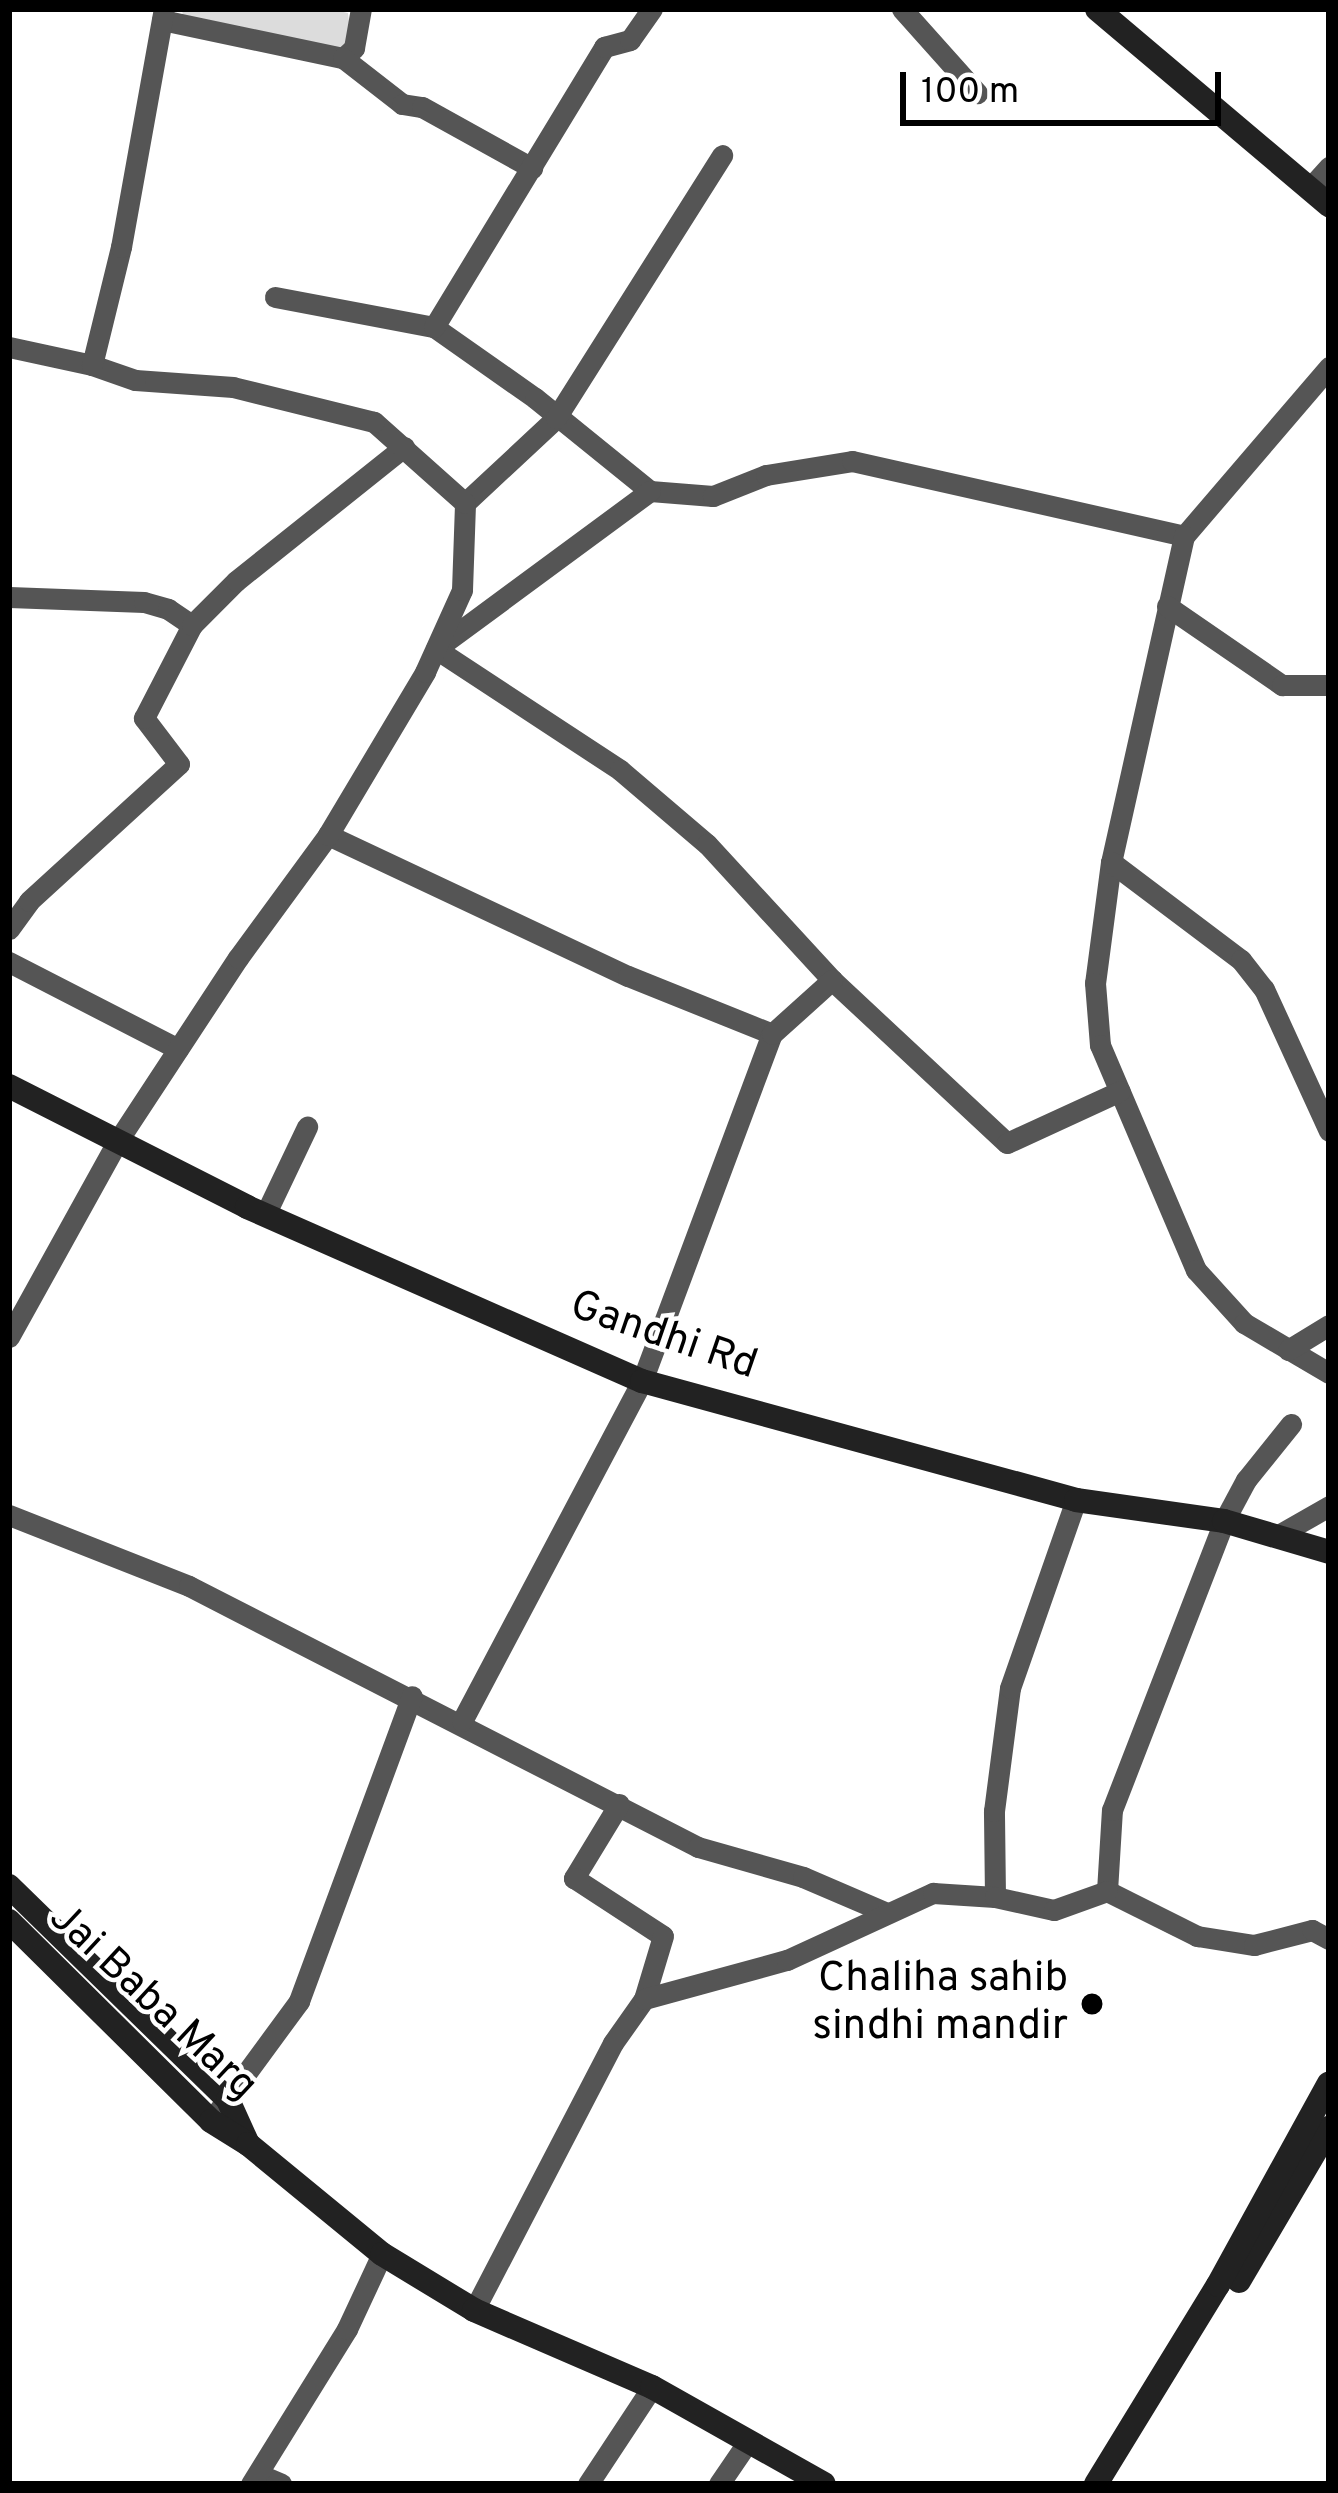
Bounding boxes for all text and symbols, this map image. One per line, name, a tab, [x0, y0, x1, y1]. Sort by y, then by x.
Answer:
scale bar	[906, 48, 1227, 122]
text: 100 m	[921, 70, 1019, 116]
street label: Gandhi Rd	[563, 1282, 763, 1392]
street label: Jai Baba Marg	[38, 1894, 266, 2112]
place label: Chaliha sahib sindhi mandir	[812, 1955, 1068, 2054]
marker: Chaliha sahib sindhi mandir	[1079, 1991, 1105, 2017]

